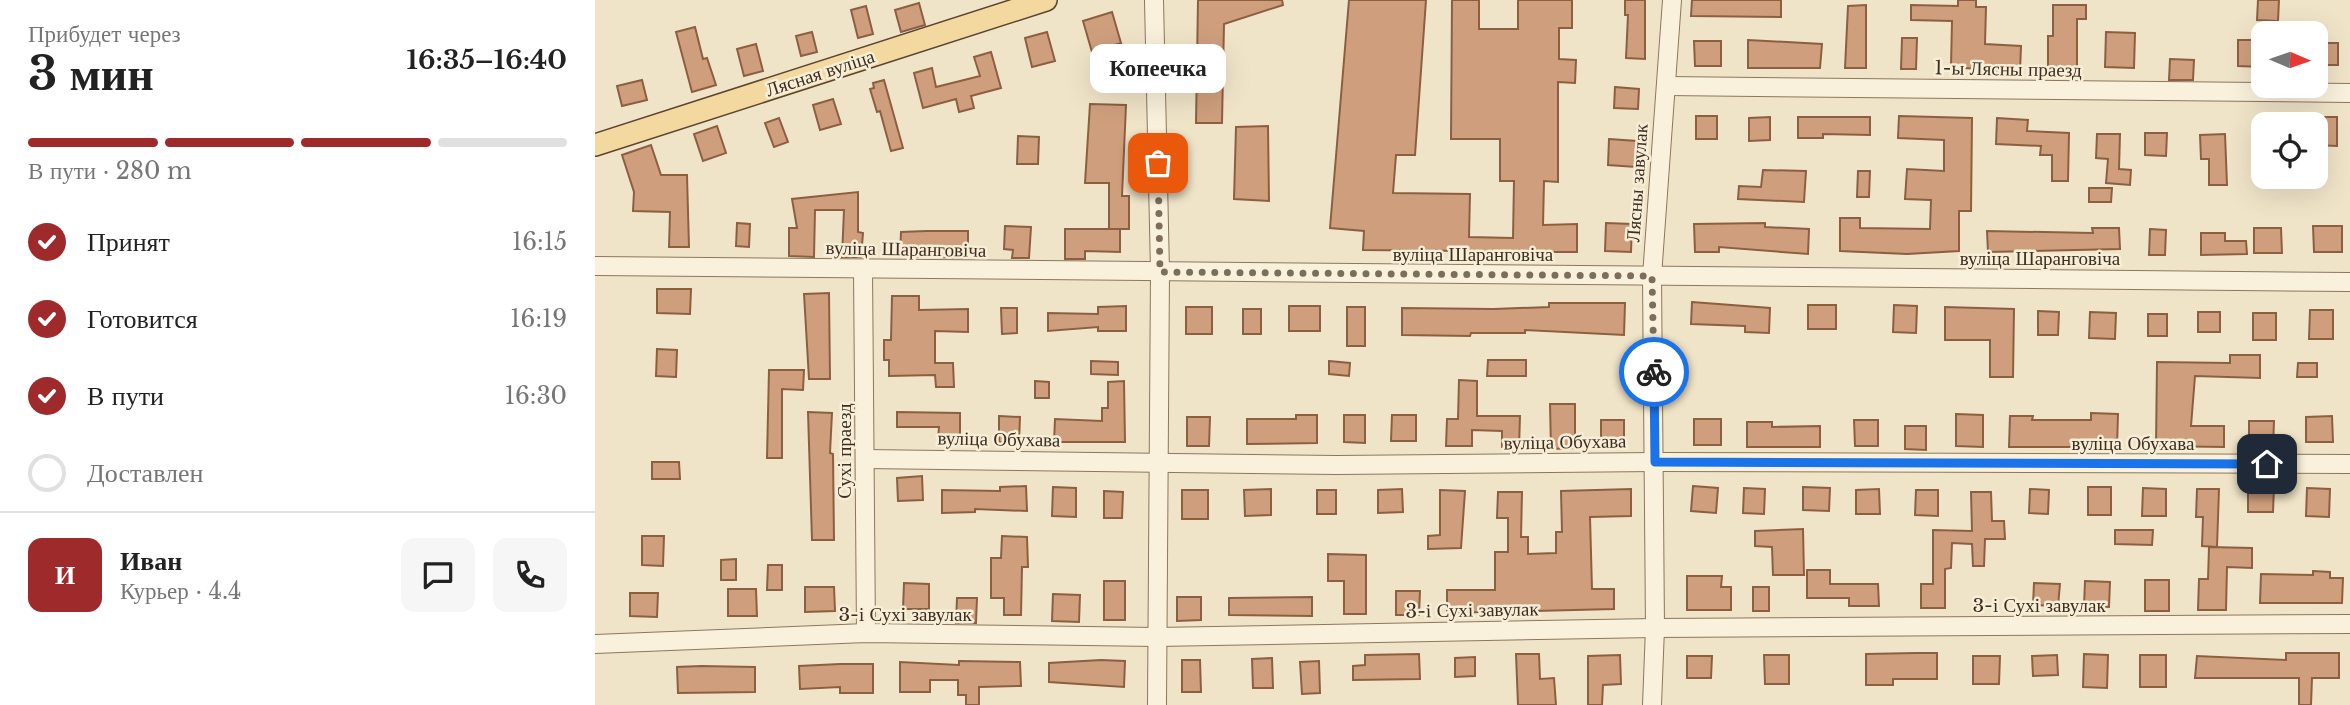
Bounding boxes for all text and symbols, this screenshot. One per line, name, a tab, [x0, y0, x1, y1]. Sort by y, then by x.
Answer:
text: Прибудет через	[28, 20, 181, 48]
north arrow	[2251, 21, 2327, 98]
map controls	[2251, 21, 2328, 189]
text: 16:35–16:40	[407, 44, 567, 76]
street label: Лясная вуліца	[763, 44, 878, 101]
callout: Копеечка	[1090, 44, 1226, 93]
text: 3 мин	[28, 45, 154, 102]
text: Копеечка	[1109, 54, 1207, 82]
street label: 1-ы Лясны праезд	[1934, 56, 2082, 82]
button: locate	[2251, 112, 2328, 189]
street label: Лясны завулак	[1621, 122, 1653, 243]
pin	[1128, 133, 1188, 193]
icon: bag	[1139, 144, 1177, 182]
text: В пути · 280 m	[28, 157, 192, 185]
icon: check	[28, 223, 66, 261]
text: Принят	[87, 226, 170, 258]
text: 16:15	[512, 228, 567, 256]
street label: вуліца Шаранговіча	[826, 236, 987, 262]
street label: вуліца Шаранговіча	[1393, 243, 1554, 266]
street label: вуліца Шаранговіча	[1960, 247, 2121, 270]
icon: check	[28, 300, 66, 338]
text: Готовится	[87, 303, 198, 335]
text: 16:19	[510, 305, 567, 333]
courier	[1619, 337, 1689, 407]
icon: bike	[1635, 353, 1673, 391]
icon: check	[28, 377, 66, 415]
text: В пути	[87, 380, 164, 412]
text: 16:30	[505, 382, 567, 410]
street label: Сухі праезд	[833, 403, 856, 499]
street label: вуліца Обухава	[937, 426, 1061, 452]
street label: вуліца Обухава	[1503, 429, 1627, 455]
street label: вуліца Обухава	[2072, 432, 2195, 455]
pin	[2237, 434, 2297, 494]
icon: home	[2248, 445, 2286, 483]
text: Доставлен	[87, 457, 204, 489]
button: chat	[401, 538, 475, 612]
button: phone	[493, 538, 567, 612]
text: Иван	[120, 545, 182, 577]
text: И	[55, 559, 75, 591]
text: Курьер · 4.4	[120, 577, 242, 605]
street label: 3-і Сухі завулак	[1972, 594, 2106, 617]
street label: 3-і Сухі завулак	[1405, 597, 1540, 623]
street label: 3-і Сухі завулак	[838, 603, 972, 626]

